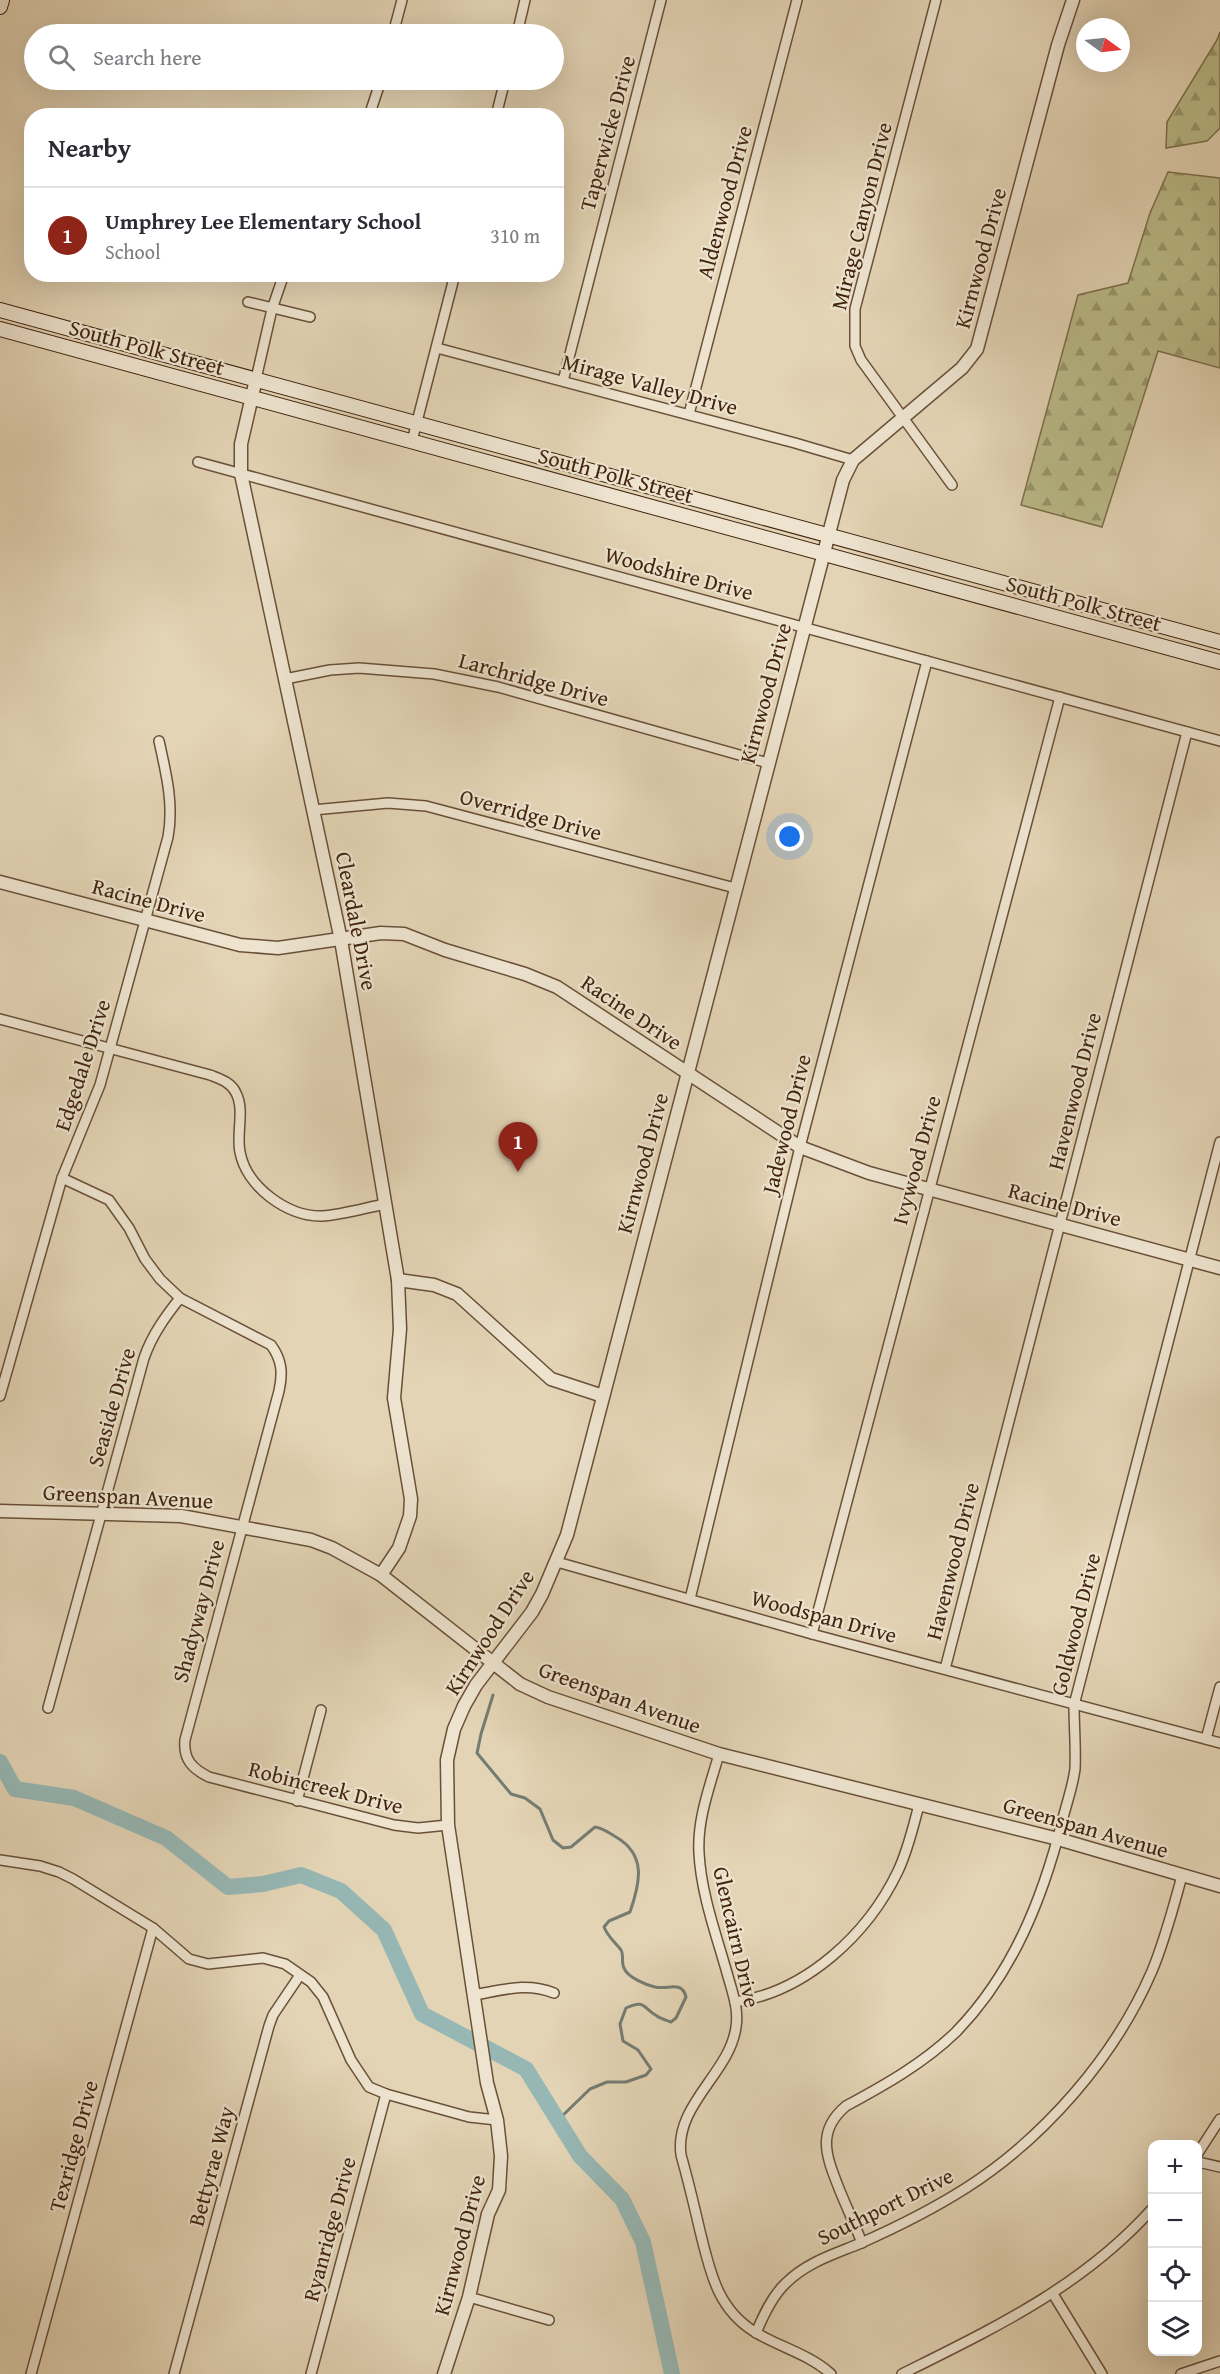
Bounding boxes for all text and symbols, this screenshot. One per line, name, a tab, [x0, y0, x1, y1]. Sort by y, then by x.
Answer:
north arrow	[1076, 18, 1130, 72]
search box	[24, 24, 564, 90]
icon: search	[45, 41, 78, 74]
text: Search here	[93, 41, 202, 73]
street label: Taperwicke Drive	[571, 52, 643, 214]
street label: Mirage Canyon Drive	[822, 119, 900, 313]
street label: Aldenwood Drive	[688, 122, 760, 282]
text: Nearby	[48, 128, 131, 167]
street label: Kirnwood Drive	[946, 184, 1014, 332]
text: Umphrey Lee Elementary School	[105, 205, 421, 237]
text: 1	[62, 221, 73, 250]
text: 310 m	[490, 221, 540, 250]
text: School	[105, 237, 161, 266]
street label: South Polk Street	[66, 311, 229, 383]
street label: Mirage Valley Drive	[558, 345, 742, 423]
street label: South Polk Street	[535, 439, 698, 511]
street label: Woodshire Drive	[601, 538, 757, 608]
street label: South Polk Street	[1003, 567, 1166, 639]
street label: Kirnwood Drive	[731, 619, 799, 767]
street label: Larchridge Drive	[455, 644, 613, 714]
street label: Overridge Drive	[457, 780, 605, 848]
your location	[775, 822, 804, 851]
street label: Cleardale Drive	[328, 849, 386, 993]
street label: Racine Drive	[89, 870, 209, 930]
street label: Racine Drive	[575, 966, 689, 1058]
street label: Edgedale Drive	[46, 995, 118, 1135]
street label: Havenwood Drive	[1039, 1009, 1109, 1173]
street label: Jadewood Drive	[752, 1051, 819, 1200]
street label: Kirnwood Drive	[608, 1089, 676, 1237]
street label: Ivywood Drive	[883, 1092, 949, 1228]
pin: 1	[498, 1122, 538, 1172]
street label: Racine Drive	[1005, 1174, 1125, 1234]
street label: Seaside Drive	[79, 1344, 143, 1470]
street label: Greenspan Avenue	[42, 1476, 214, 1516]
street label: Havenwood Drive	[917, 1479, 987, 1643]
street label: Shadyway Drive	[164, 1536, 232, 1686]
street label: Goldwood Drive	[1042, 1549, 1108, 1699]
street label: Kirnwood Drive	[436, 1563, 542, 1701]
street label: Woodspan Drive	[748, 1581, 900, 1651]
street label: Greenspan Avenue	[534, 1653, 706, 1741]
street label: Robincreek Drive	[245, 1752, 407, 1822]
street label: Greenspan Avenue	[1000, 1788, 1172, 1866]
street label: Glencairn Drive	[705, 1863, 769, 2011]
street label: Texridge Drive	[40, 2077, 106, 2215]
street label: Bettyrae Way	[180, 2102, 242, 2230]
map controls	[1148, 2140, 1202, 2356]
button: +	[1148, 2140, 1202, 2194]
street label: Ryanridge Drive	[294, 2153, 364, 2305]
street label: Southport Drive	[811, 2159, 959, 2253]
street label: Kirnwood Drive	[425, 2171, 493, 2319]
button: −	[1148, 2194, 1202, 2248]
button: locate	[1148, 2248, 1202, 2302]
button: layers	[1148, 2302, 1202, 2356]

